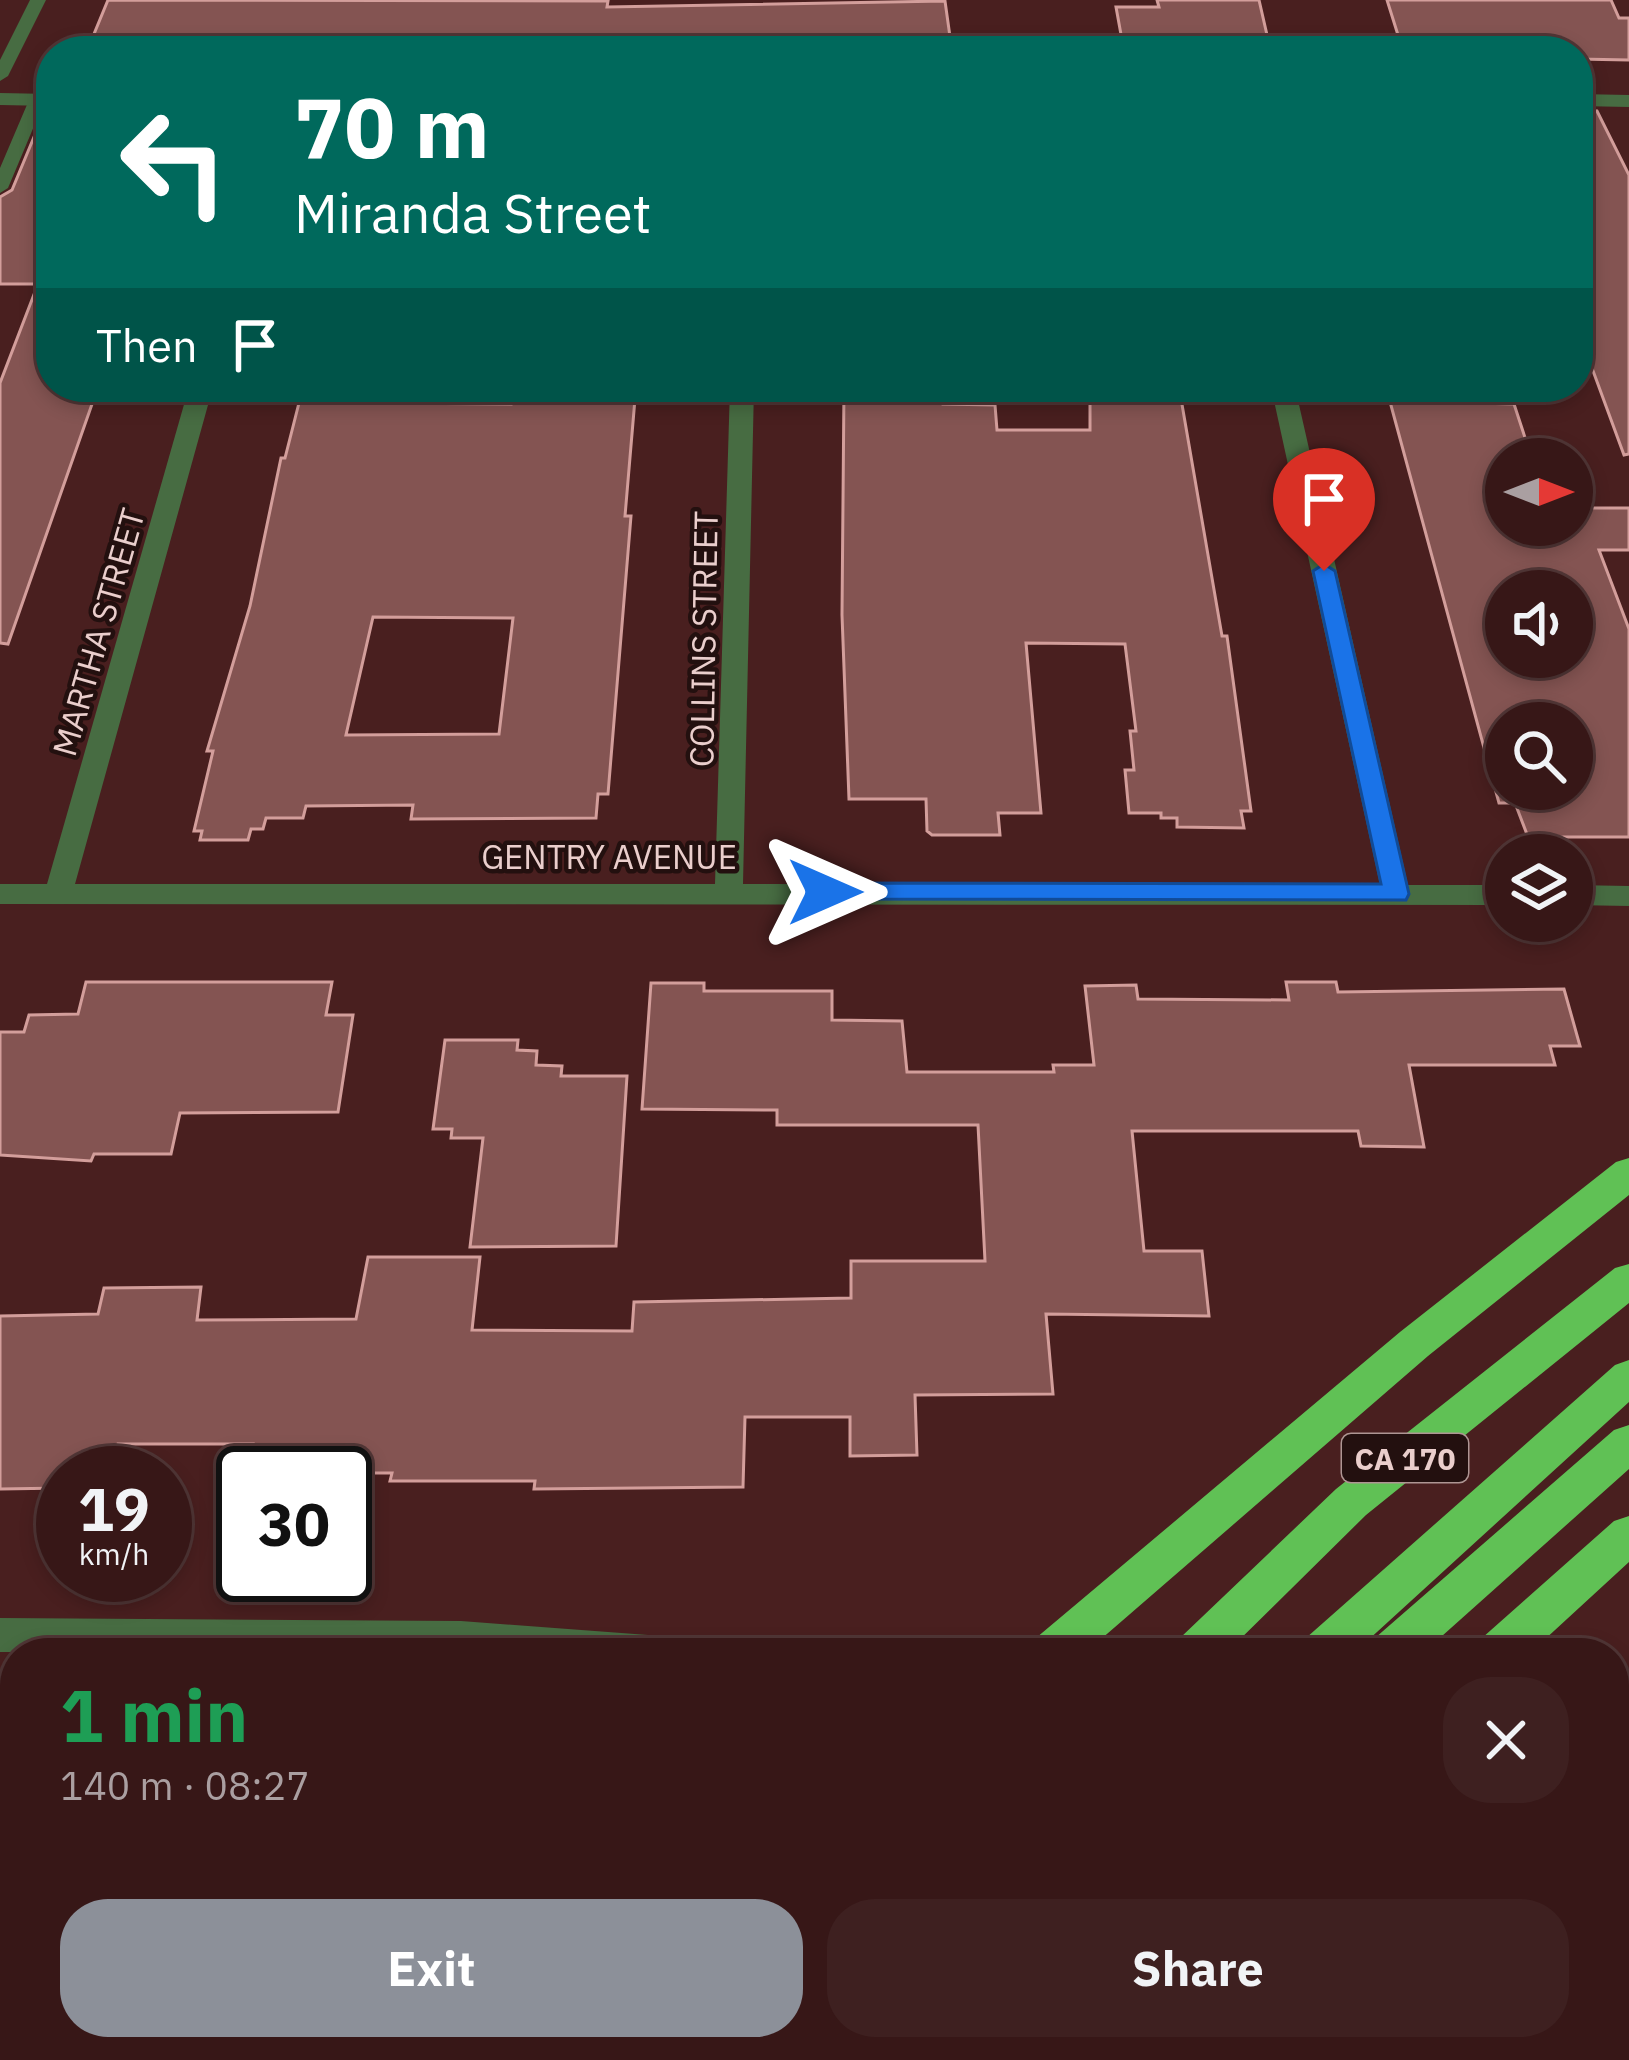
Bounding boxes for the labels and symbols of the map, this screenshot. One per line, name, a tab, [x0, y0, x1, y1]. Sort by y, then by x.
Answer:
north arrow	[1485, 438, 1593, 546]
pin	[1273, 448, 1375, 571]
street label: MARTHA STREET	[42, 503, 154, 761]
street label: COLLINS STREET	[679, 510, 727, 767]
position arrow	[762, 829, 888, 955]
street label: GENTRY AVENUE	[481, 835, 737, 878]
road number: CA 170	[1342, 1434, 1468, 1482]
speed limit sign: 30	[216, 1446, 372, 1602]

